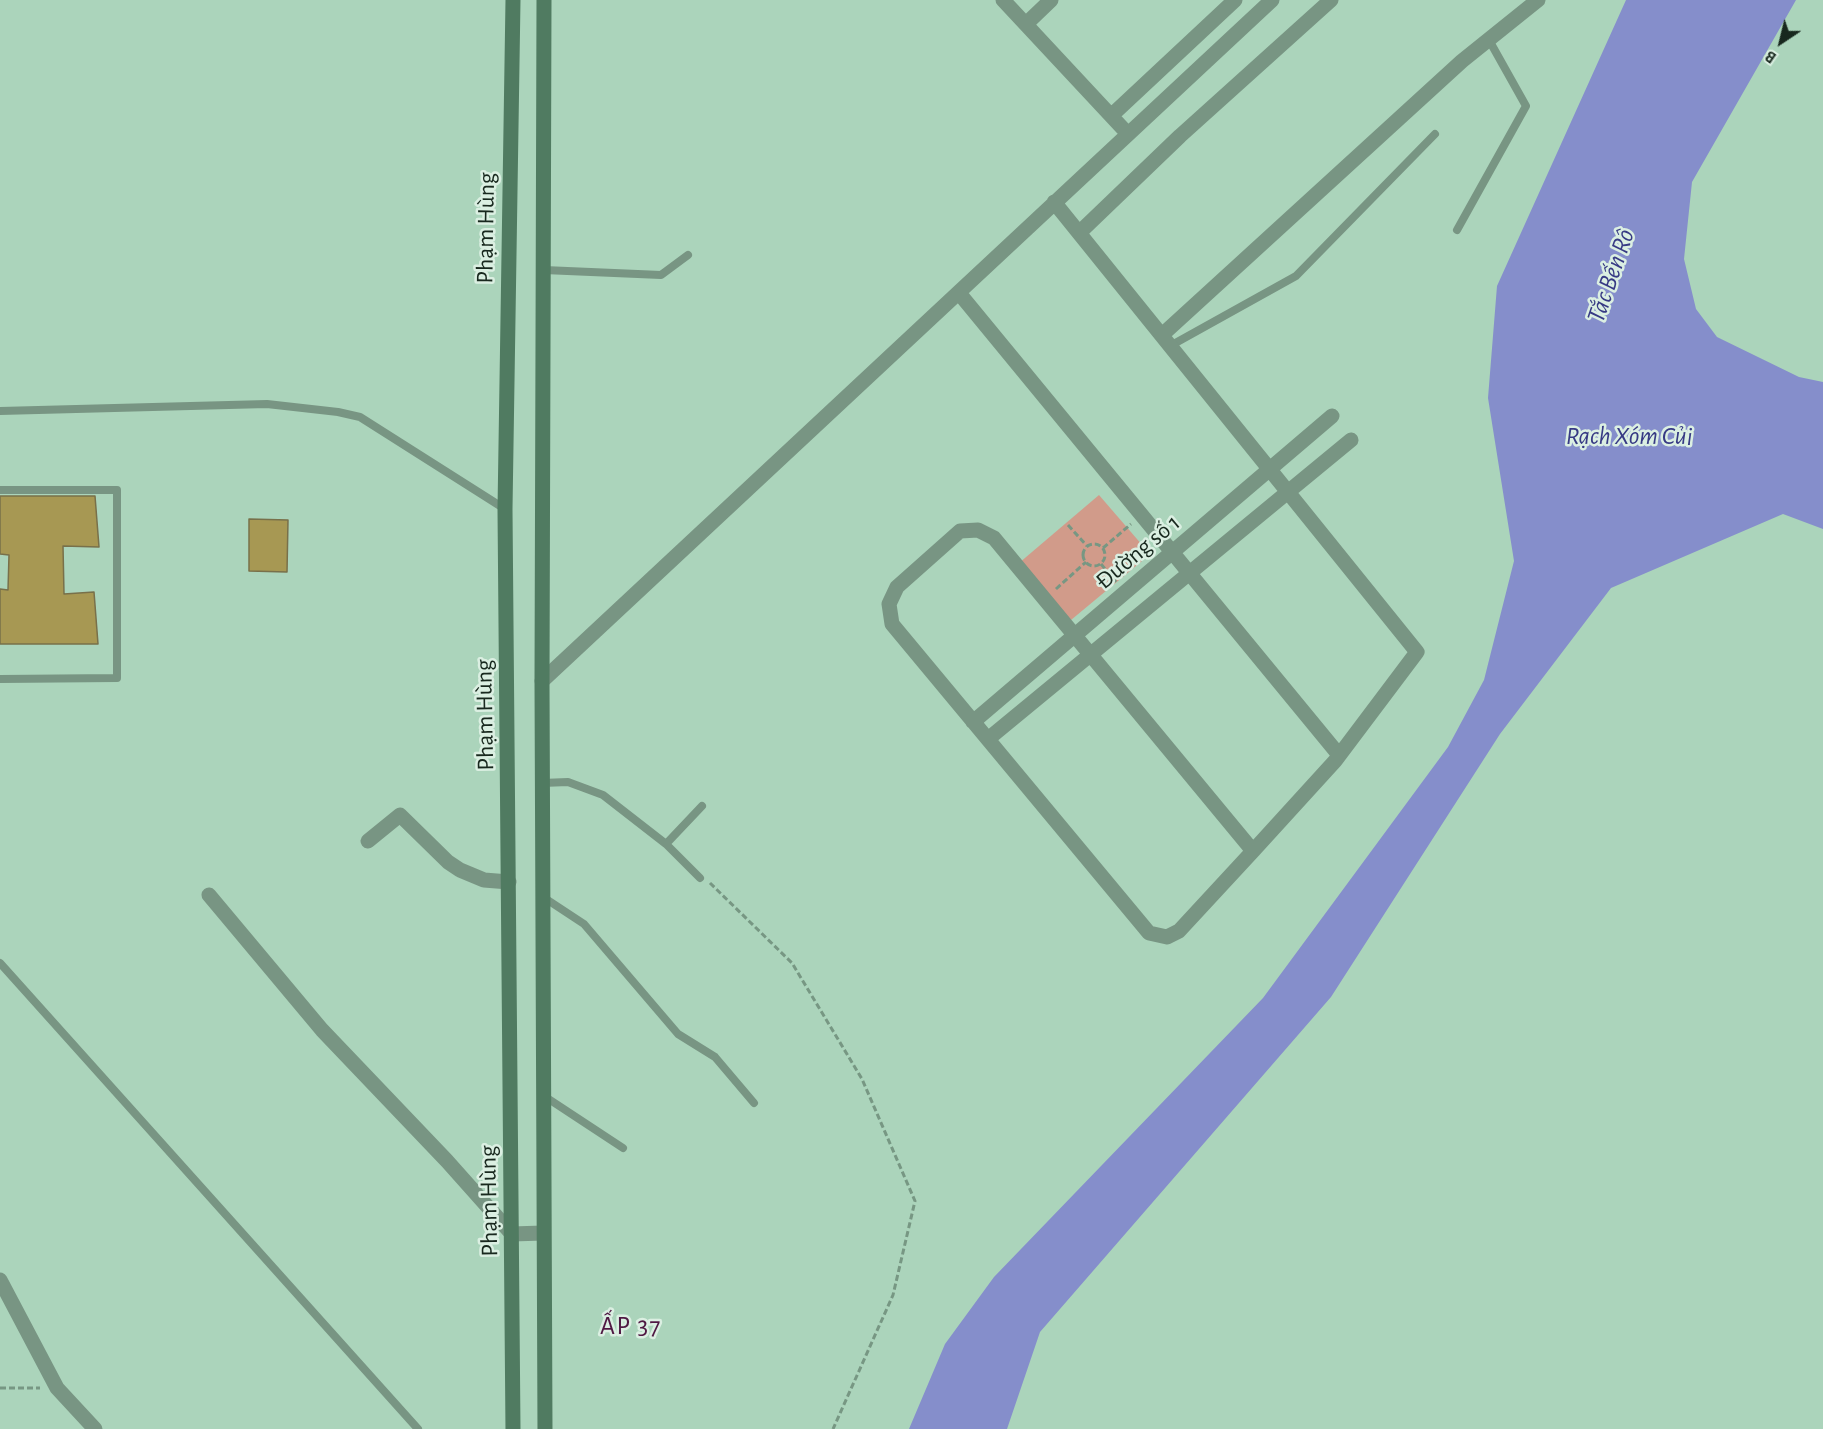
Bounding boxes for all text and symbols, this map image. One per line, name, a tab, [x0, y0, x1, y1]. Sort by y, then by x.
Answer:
north arrow	[1751, 12, 1811, 72]
text: B	[1762, 48, 1779, 66]
street label: Phạm Hùng	[471, 172, 501, 284]
water label: Tắc Bến Rô	[1580, 225, 1642, 327]
water label: Rạch Xóm Củi	[1566, 420, 1692, 452]
street label: Đường số 1	[1090, 508, 1186, 596]
street label: Phạm Hùng	[470, 659, 500, 771]
street label: Phạm Hùng	[474, 1145, 504, 1257]
district label: ẤP 37	[600, 1310, 662, 1342]

